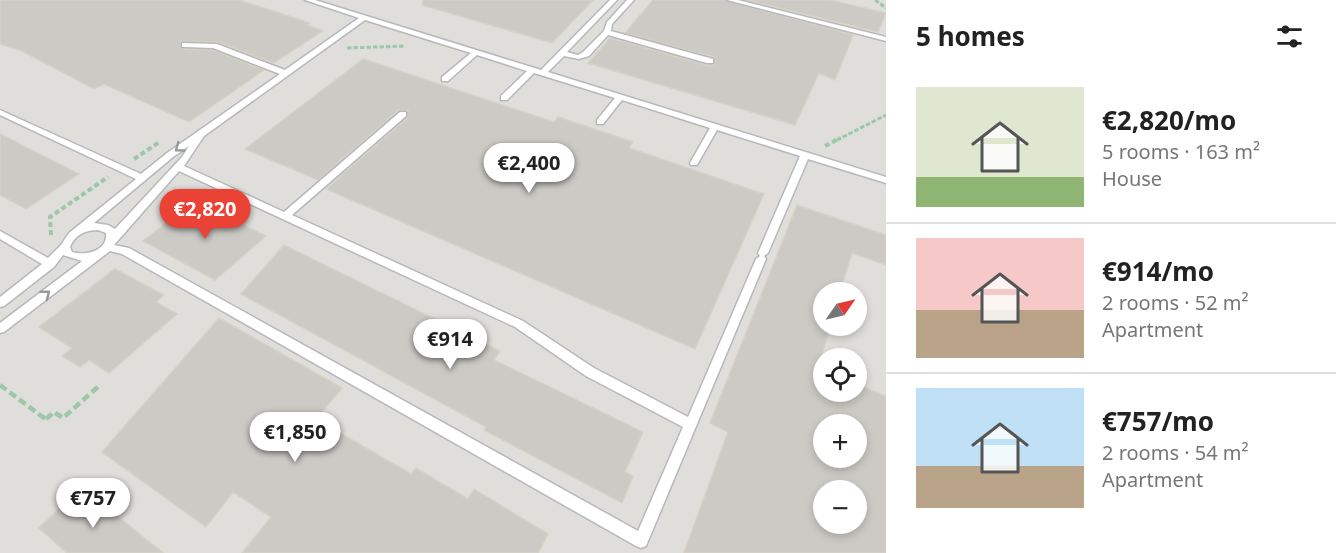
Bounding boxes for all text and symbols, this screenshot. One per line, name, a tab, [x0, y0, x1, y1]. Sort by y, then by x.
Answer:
text: 5 homes	[916, 18, 1025, 54]
icon: filters	[1273, 20, 1306, 53]
text: €2,820/mo	[1102, 102, 1236, 138]
icon: home	[964, 111, 1036, 183]
text: 5 rooms · 163 m²	[1102, 138, 1260, 165]
one-way arrow	[175, 141, 186, 152]
pin: €2,400	[480, 143, 578, 194]
text: €2,400	[498, 149, 560, 176]
text: House	[1102, 165, 1162, 192]
pin: €2,820	[156, 189, 254, 240]
text: €2,820	[174, 195, 236, 222]
text: €914/mo	[1102, 253, 1214, 289]
icon: home	[964, 262, 1036, 334]
north arrow	[813, 282, 867, 336]
map controls	[813, 282, 867, 534]
text: 2 rooms · 52 m²	[1102, 289, 1249, 316]
one-way arrow	[40, 290, 51, 301]
text: Apartment	[1102, 316, 1203, 343]
pin: €914	[414, 319, 486, 370]
text: €914	[427, 325, 473, 352]
button: locate	[813, 348, 867, 402]
text: €757/mo	[1102, 403, 1214, 439]
pin: €1,850	[246, 412, 344, 463]
icon: home	[964, 412, 1036, 484]
button: +	[813, 414, 867, 468]
text: €1,850	[264, 418, 326, 445]
text: 2 rooms · 54 m²	[1102, 439, 1249, 466]
text: Apartment	[1102, 466, 1203, 493]
pin: €757	[57, 478, 129, 529]
button: −	[813, 480, 867, 534]
text: €757	[70, 484, 116, 511]

